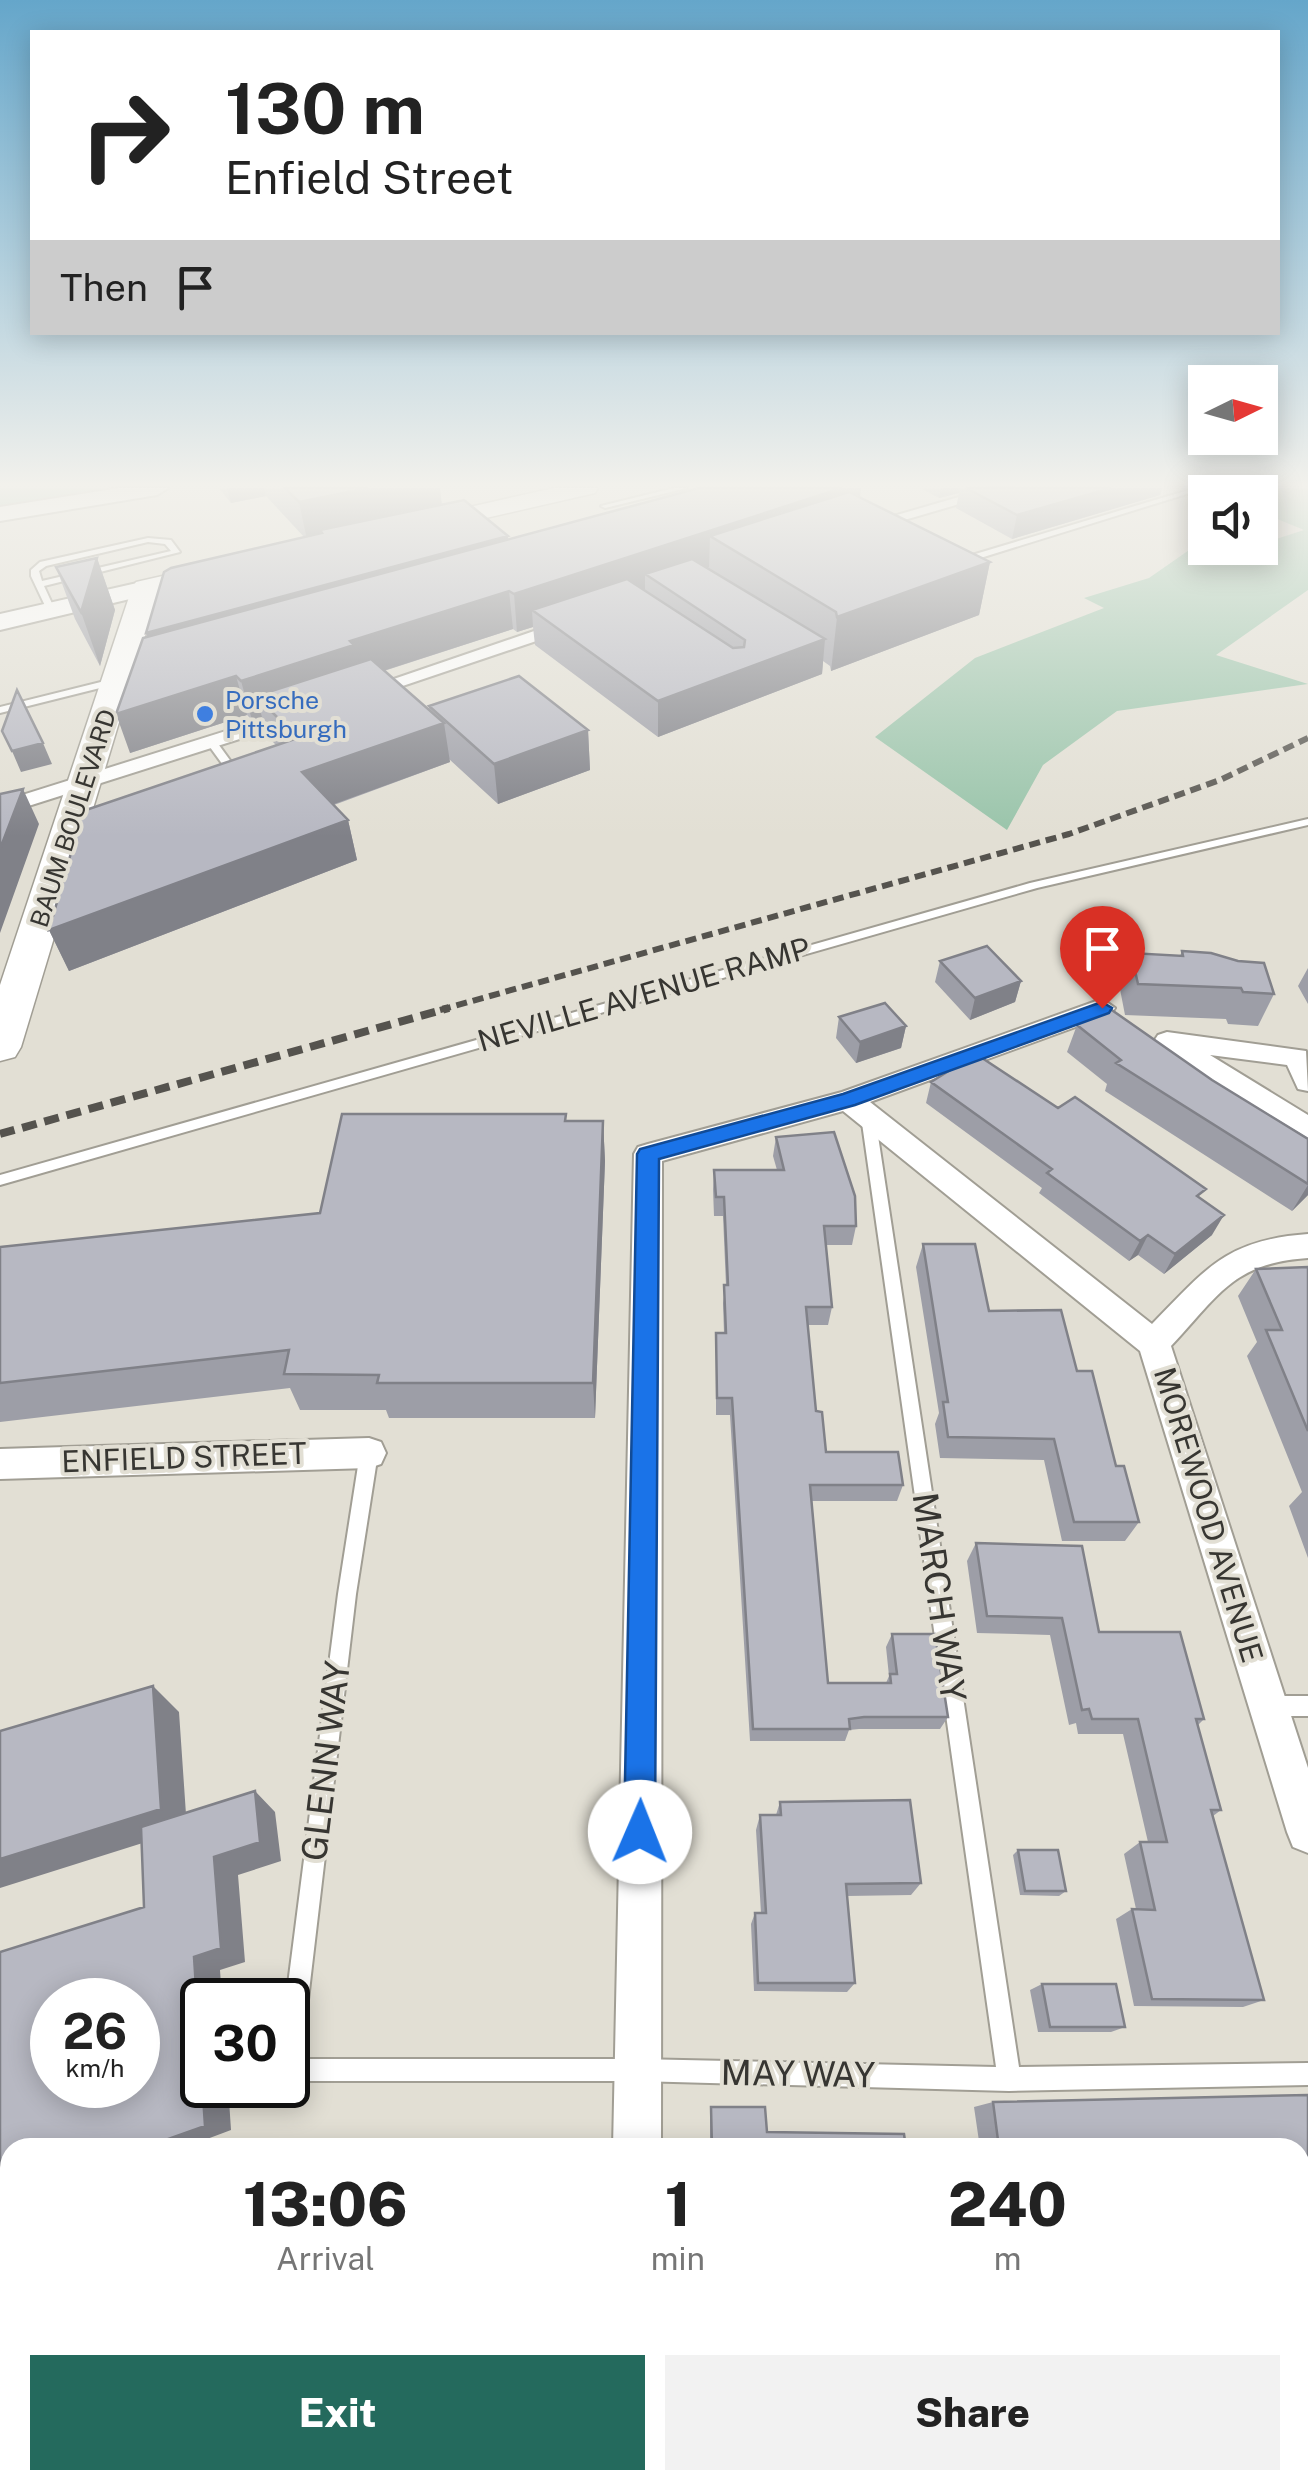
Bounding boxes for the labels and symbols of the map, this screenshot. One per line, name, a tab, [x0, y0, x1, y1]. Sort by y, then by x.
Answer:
north arrow	[1188, 365, 1278, 455]
place label: Porsche Pittsburgh	[225, 685, 347, 744]
marker: Porsche Pittsburgh	[194, 703, 216, 725]
street label: BAUM BOULEVARD	[24, 705, 122, 931]
pin	[1060, 906, 1145, 1009]
street label: NEVILLE AVENUE RAMP	[473, 929, 814, 1059]
street label: MOREWOOD AVENUE	[1147, 1363, 1271, 1667]
street label: ENFIELD STREET	[61, 1435, 307, 1479]
street label: MARCH WAY	[905, 1490, 974, 1704]
street label: GLENN WAY	[293, 1659, 358, 1863]
position arrow	[588, 1780, 692, 1884]
speed limit sign: 30	[180, 1978, 310, 2108]
street label: MAY WAY	[720, 2052, 876, 2095]

